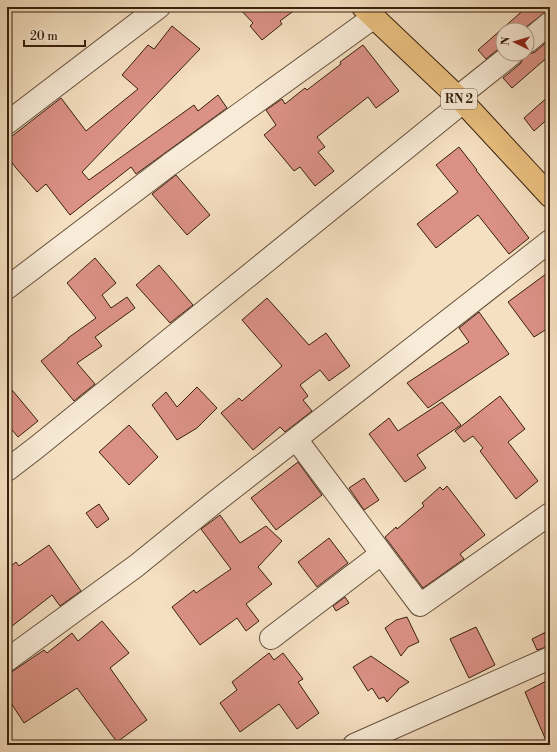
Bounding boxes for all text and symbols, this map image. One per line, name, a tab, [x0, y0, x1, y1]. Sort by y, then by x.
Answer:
scale bar	[24, 22, 85, 48]
north arrow	[495, 22, 535, 62]
text: 20 m	[30, 29, 58, 44]
text: N	[499, 36, 513, 46]
road number: RN 2	[441, 89, 477, 109]

